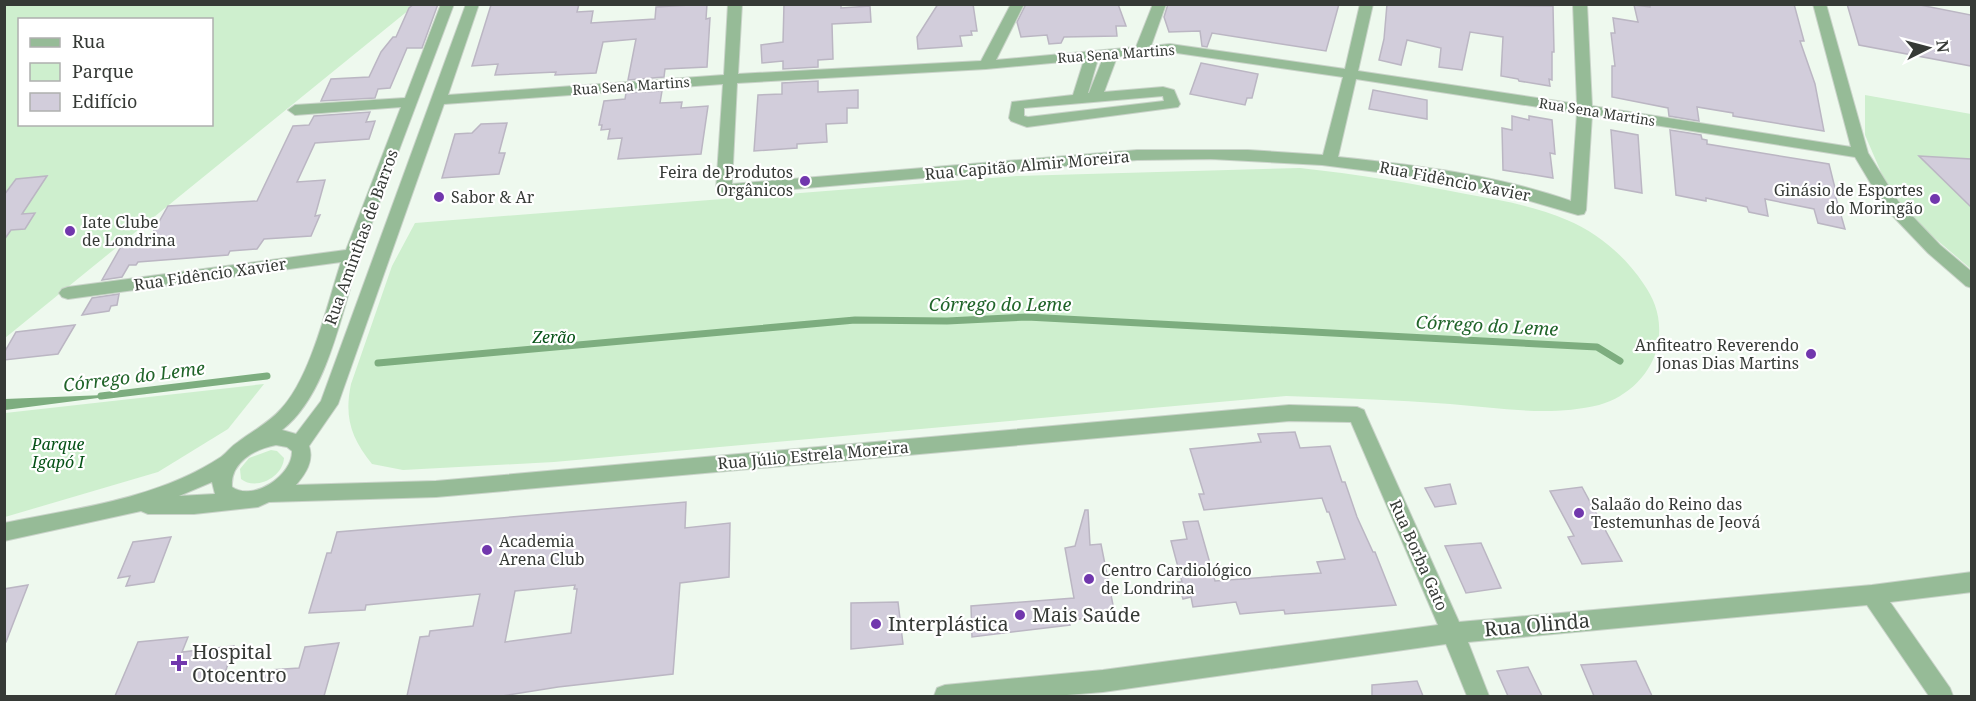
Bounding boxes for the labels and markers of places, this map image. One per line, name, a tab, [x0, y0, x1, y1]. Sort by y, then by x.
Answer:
place label: Feira de Produtos Orgânicos	[659, 161, 793, 201]
marker: Feira de Produtos Orgânicos	[798, 174, 812, 188]
place label: Ginásio de Esportes do Moringão	[1774, 179, 1923, 219]
place label: Sabor & Ar	[451, 186, 535, 208]
marker: Sabor & Ar	[432, 190, 446, 204]
marker: Ginásio de Esportes do Moringão	[1928, 192, 1942, 206]
place label: Iate Clube de Londrina	[82, 211, 176, 251]
marker: Iate Clube de Londrina	[63, 224, 77, 238]
place label: Anfiteatro Reverendo Jonas Dias Martins	[1635, 334, 1799, 374]
marker: Anfiteatro Reverendo Jonas Dias Martins	[1804, 347, 1818, 361]
place label: Salaão do Reino das Testemunhas de Jeová	[1591, 493, 1760, 533]
marker: Salaão do Reino das Testemunhas de Jeová	[1572, 506, 1586, 520]
place label: Academia Arena Club	[499, 530, 585, 570]
marker: Academia Arena Club	[480, 543, 494, 557]
place label: Centro Cardiológico de Londrina	[1101, 559, 1252, 599]
marker: Centro Cardiológico de Londrina	[1082, 572, 1096, 586]
place label: Mais Saúde	[1032, 601, 1140, 628]
marker: Mais Saúde	[1013, 608, 1027, 622]
place label: Interplástica	[888, 610, 1009, 637]
marker: Interplástica	[869, 617, 883, 631]
place label: Hospital Otocentro	[192, 638, 287, 688]
marker: Hospital Otocentro	[170, 654, 188, 672]

